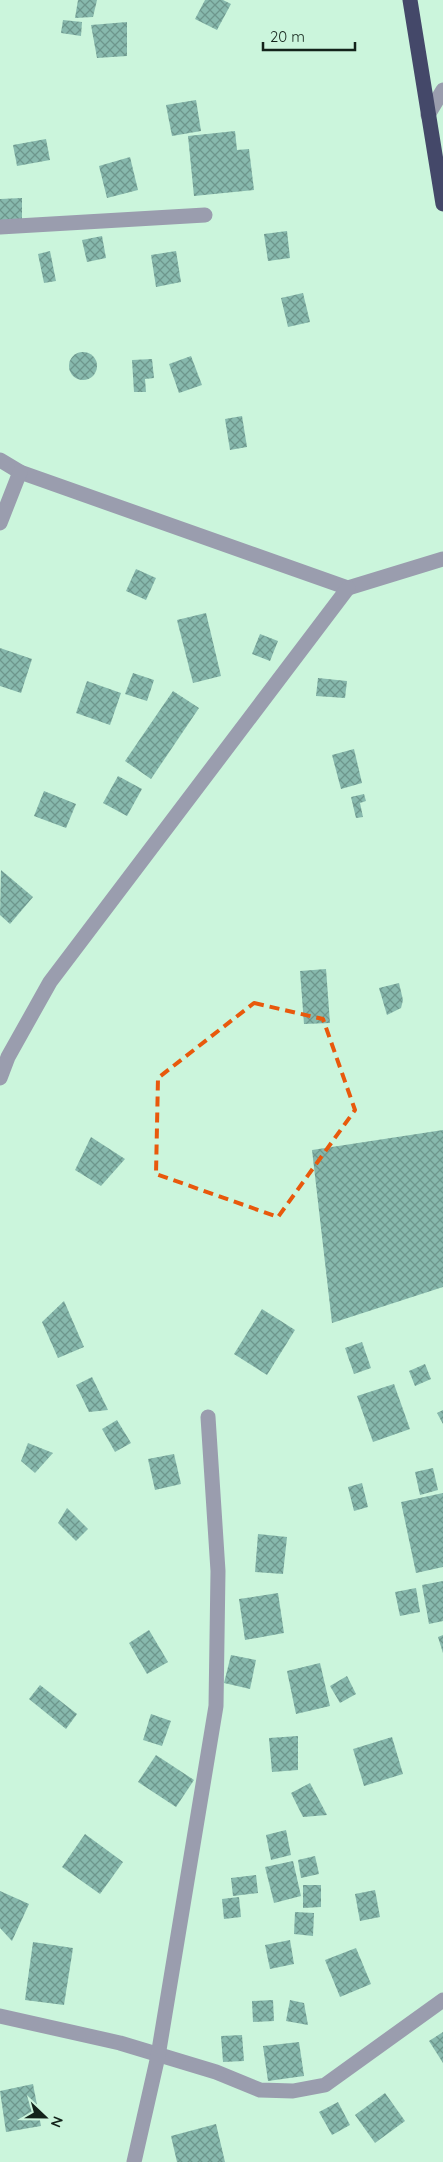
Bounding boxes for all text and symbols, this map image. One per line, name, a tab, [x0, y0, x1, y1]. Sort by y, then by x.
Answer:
scale bar	[263, 20, 356, 52]
text: 20 m	[270, 27, 305, 46]
north arrow	[20, 2092, 70, 2142]
text: N	[47, 2114, 67, 2130]

